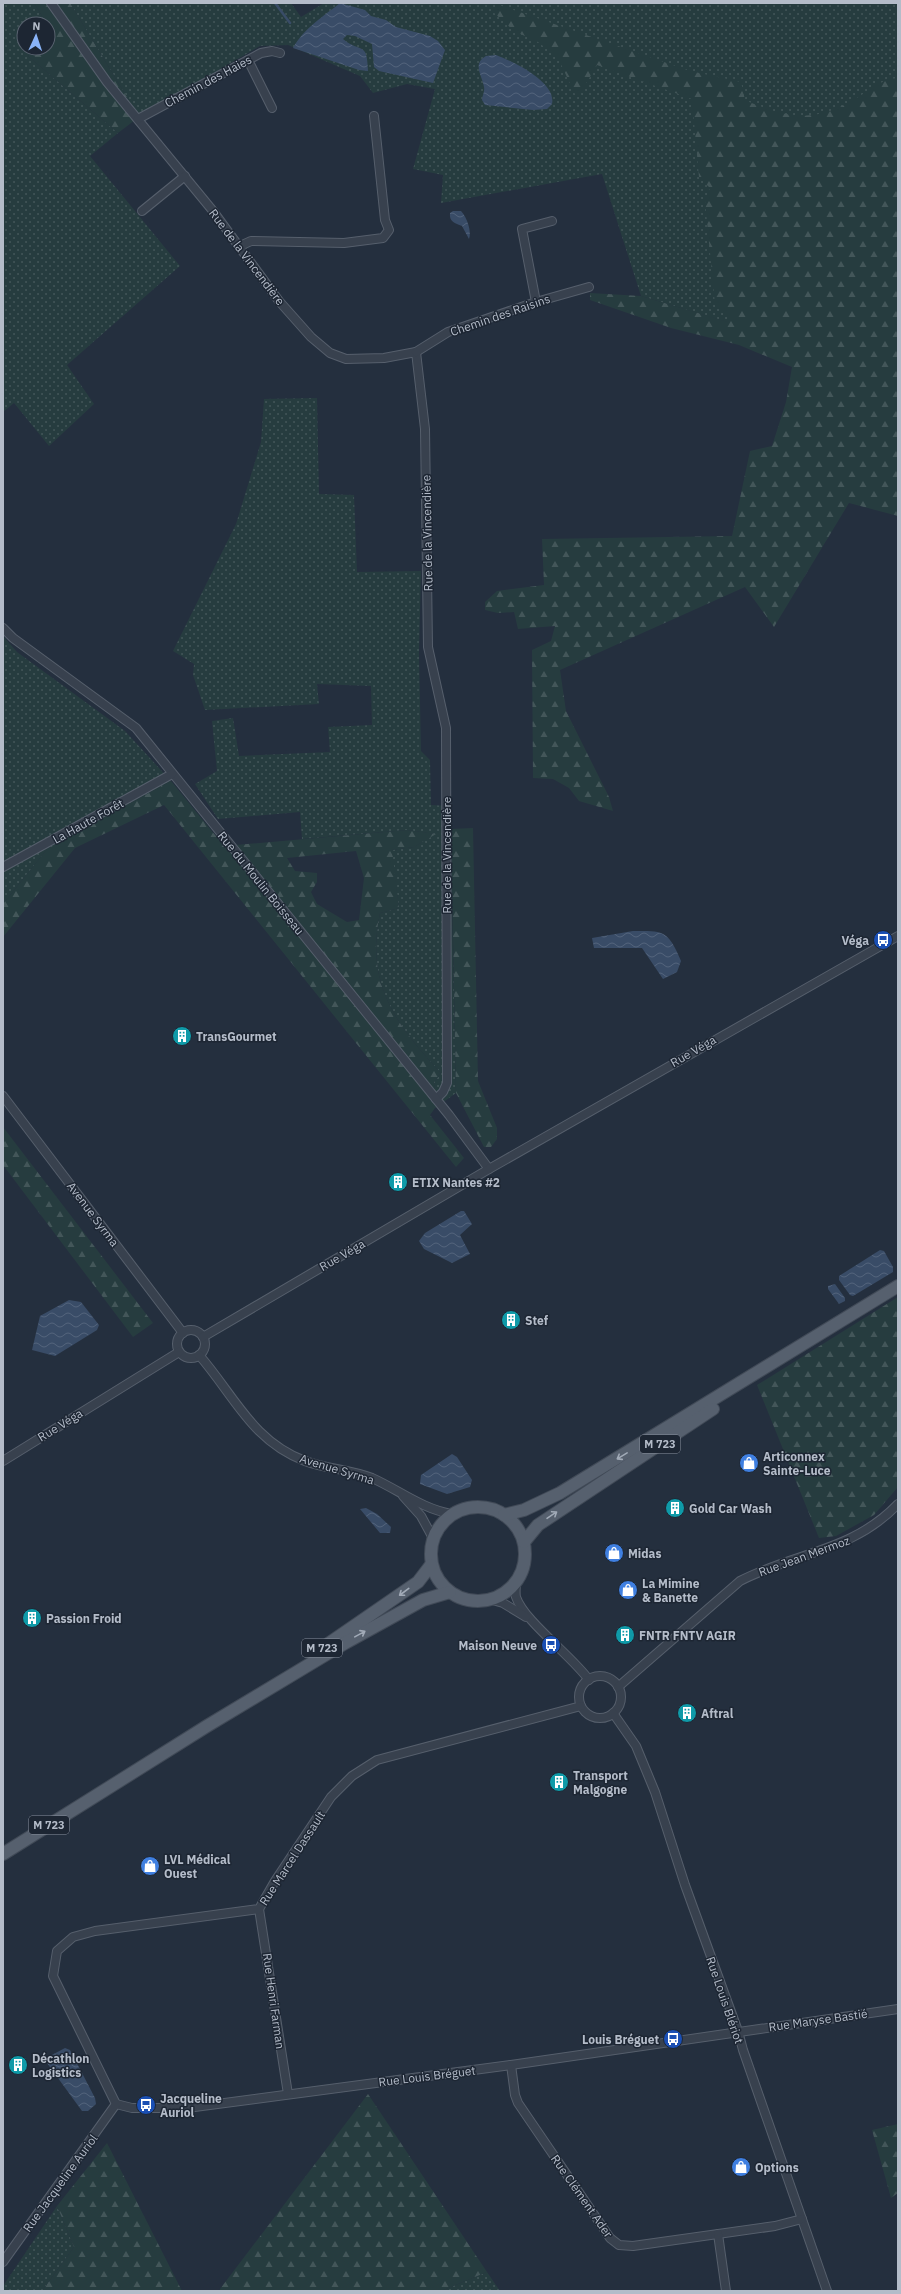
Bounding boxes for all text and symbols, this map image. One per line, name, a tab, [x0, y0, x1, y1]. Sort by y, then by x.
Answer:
north arrow	[16, 16, 56, 56]
text: N	[32, 19, 41, 33]
street label: Chemin des Haies	[162, 52, 254, 110]
street label: Rue de la Vincendière	[206, 206, 288, 308]
street label: Chemin des Raisins	[448, 291, 552, 339]
street label: Rue de la Vincendière	[418, 474, 436, 592]
street label: La Haute Forêt	[50, 795, 126, 847]
street label: Rue de la Vincendière	[439, 796, 454, 913]
street label: Rue du Moulin Boisseau	[215, 828, 307, 938]
bus stop icon: Véga	[872, 929, 894, 951]
place label: Véga	[841, 933, 869, 948]
building icon: TransGourmet	[171, 1025, 193, 1047]
place label: TransGourmet	[196, 1029, 277, 1044]
street label: Rue Véga	[668, 1032, 719, 1070]
building icon: ETIX Nantes #2	[387, 1171, 409, 1193]
place label: ETIX Nantes #2	[412, 1175, 500, 1190]
street label: Avenue Syrma	[64, 1179, 123, 1250]
street label: Rue Véga	[317, 1236, 368, 1274]
building icon: Stef	[500, 1309, 522, 1331]
place label: Stef	[525, 1313, 549, 1328]
street label: Rue Véga	[35, 1405, 86, 1445]
road number: M 723	[640, 1435, 680, 1453]
place label: Articonnex Sainte-Luce	[763, 1449, 831, 1478]
street label: Avenue Syrma	[298, 1451, 377, 1488]
shop icon: Articonnex Sainte-Luce	[738, 1452, 760, 1474]
one-way arrow	[616, 1453, 628, 1461]
building icon: Gold Car Wash	[664, 1497, 686, 1519]
place label: Gold Car Wash	[689, 1501, 772, 1516]
one-way arrow	[546, 1511, 557, 1519]
street label: Rue Jean Mermoz	[756, 1532, 852, 1579]
shop icon: Midas	[603, 1542, 625, 1564]
place label: Midas	[628, 1546, 661, 1561]
place label: La Mimine & Banette	[642, 1576, 700, 1605]
shop icon: La Mimine & Banette	[617, 1579, 639, 1601]
one-way arrow	[399, 1588, 410, 1597]
building icon: Passion Froid	[21, 1607, 43, 1629]
place label: Passion Froid	[46, 1611, 122, 1626]
building icon: FNTR FNTV AGIR	[614, 1624, 636, 1646]
place label: FNTR FNTV AGIR	[639, 1628, 736, 1643]
one-way arrow	[354, 1630, 366, 1638]
bus stop icon: Maison Neuve	[540, 1634, 562, 1656]
place label: Maison Neuve	[458, 1638, 537, 1653]
road number: M 723	[302, 1639, 342, 1657]
building icon: Aftral	[676, 1702, 698, 1724]
place label: Aftral	[701, 1706, 734, 1721]
place label: Transport Malgogne	[573, 1768, 628, 1797]
building icon: Transport Malgogne	[548, 1771, 570, 1793]
street label: Rue Marcel Dassault	[256, 1808, 328, 1908]
road number: M 723	[29, 1816, 69, 1834]
place label: LVL Médical Ouest	[164, 1852, 231, 1881]
shop icon: LVL Médical Ouest	[139, 1855, 161, 1877]
street label: Rue Henri Farman	[260, 1952, 288, 2050]
street label: Rue Louis Blériot	[703, 1955, 747, 2045]
street label: Rue Maryse Bastié	[768, 2006, 869, 2034]
bus stop icon: Louis Bréguet	[662, 2028, 684, 2050]
place label: Louis Bréguet	[582, 2032, 659, 2047]
place label: Décathlon Logistics	[32, 2051, 89, 2080]
building icon: Décathlon Logistics	[7, 2054, 29, 2076]
street label: Rue Louis Bréguet	[378, 2063, 476, 2089]
place label: Jacqueline Auriol	[160, 2091, 222, 2120]
bus stop icon: Jacqueline Auriol	[135, 2094, 157, 2116]
street label: Rue Jacqueline Auriol	[19, 2131, 101, 2235]
street label: Rue Clément Ader	[548, 2152, 617, 2241]
shop icon: Options	[730, 2156, 752, 2178]
place label: Options	[755, 2160, 799, 2175]

